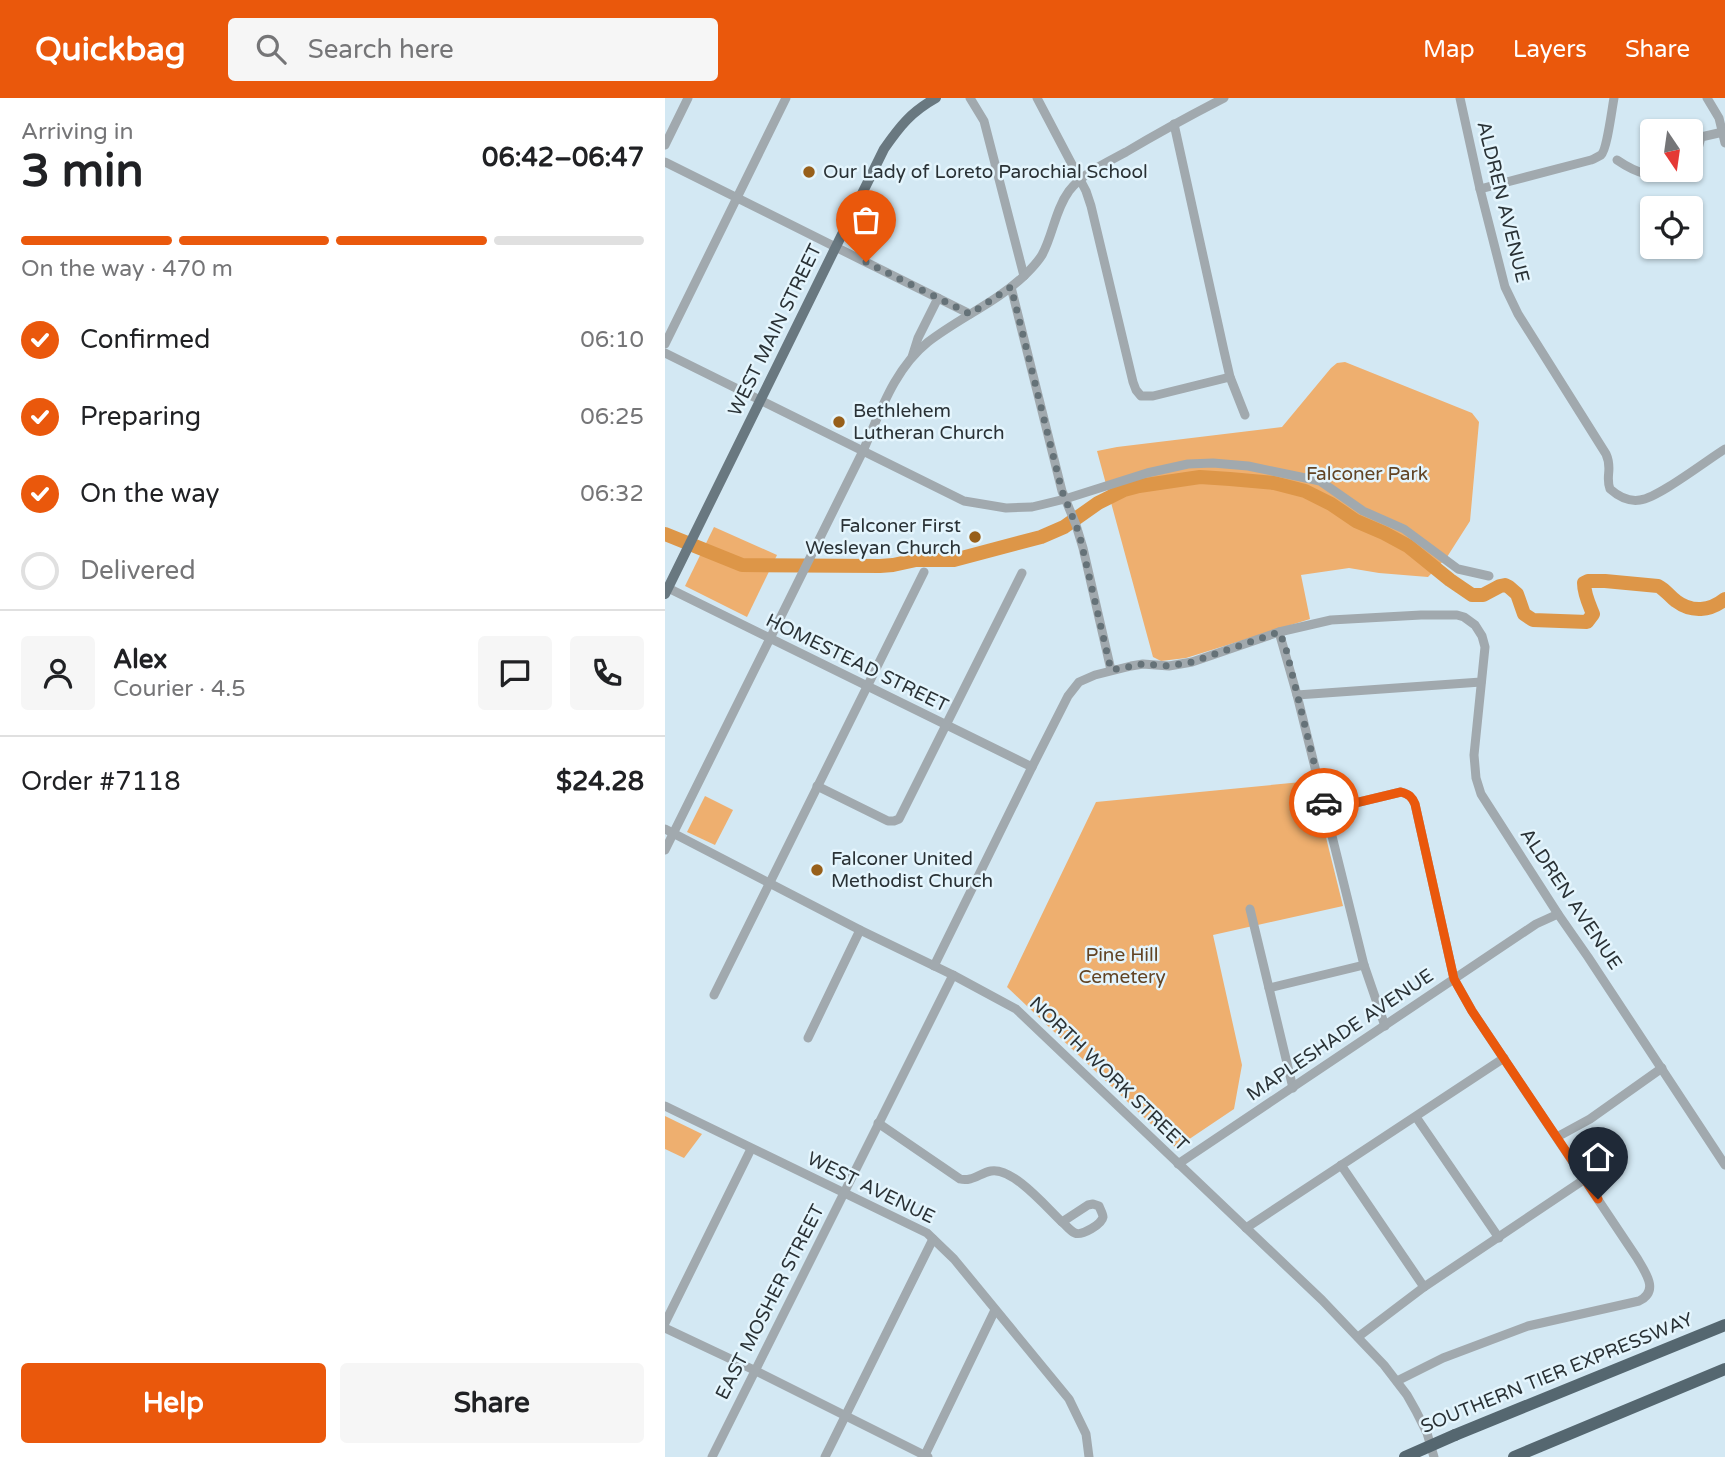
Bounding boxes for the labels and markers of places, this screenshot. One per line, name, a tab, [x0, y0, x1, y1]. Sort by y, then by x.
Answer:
place label: Our Lady of Loreto Parochial School	[823, 161, 1148, 183]
marker: Our Lady of Loreto Parochial School	[801, 164, 817, 180]
pin	[836, 190, 896, 262]
place label: Bethlehem Lutheran Church	[853, 400, 1005, 444]
marker: Bethlehem Lutheran Church	[831, 414, 847, 430]
place label: Falconer First Wesleyan Church	[805, 515, 961, 559]
marker: Falconer First Wesleyan Church	[967, 529, 983, 545]
place label: Falconer United Methodist Church	[831, 848, 993, 892]
marker: Falconer United Methodist Church	[809, 862, 825, 878]
pin	[1568, 1127, 1628, 1199]

